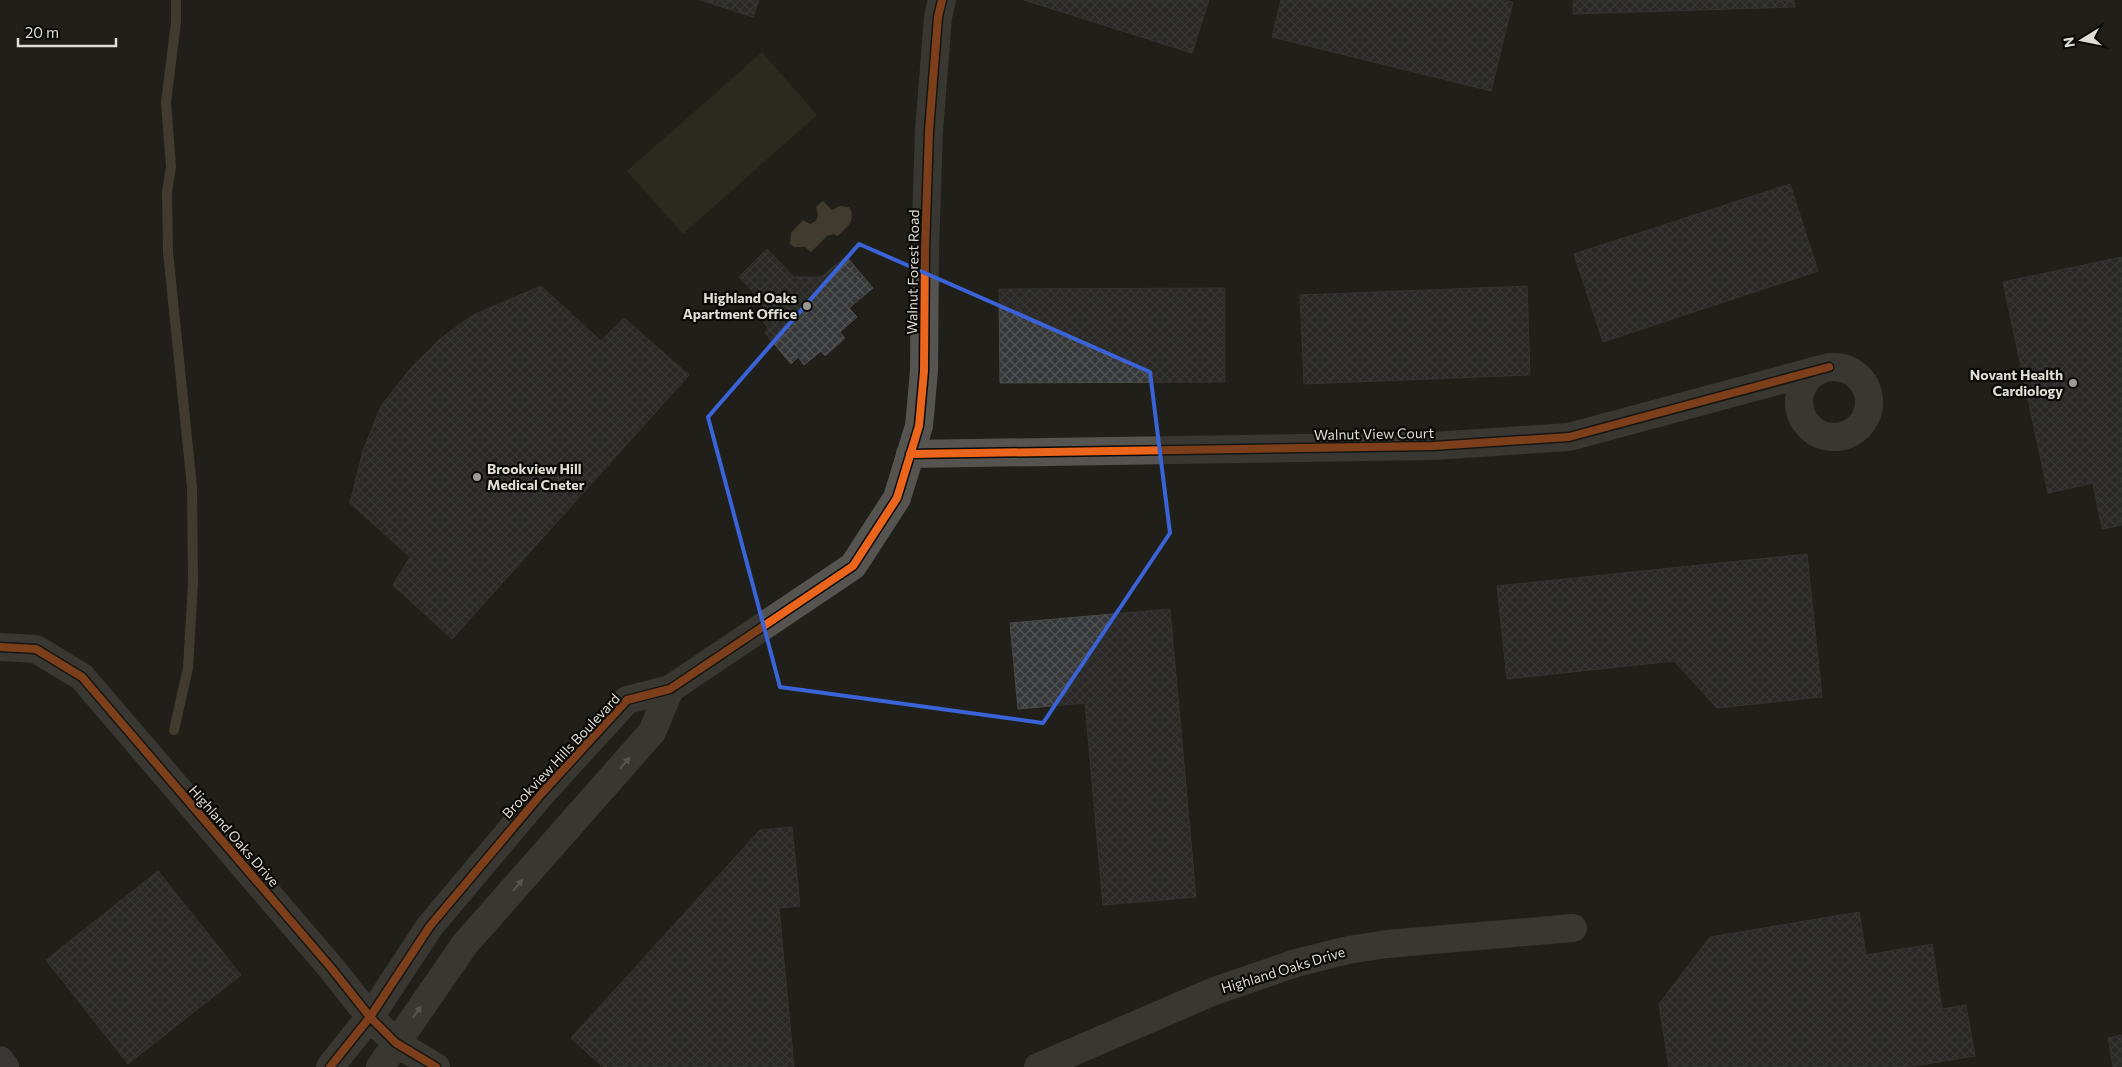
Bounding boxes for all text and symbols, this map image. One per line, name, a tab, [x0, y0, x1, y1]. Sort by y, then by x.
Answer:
scale bar	[18, 15, 115, 47]
north arrow	[2057, 15, 2107, 65]
text: 20 m	[25, 23, 59, 41]
text: N	[2059, 36, 2078, 49]
street label: Walnut Forest Road	[903, 209, 922, 335]
place label: Highland Oaks Apartment Office	[683, 289, 797, 322]
marker: Highland Oaks Apartment Office	[801, 300, 813, 312]
place label: Novant Health Cardiology	[1970, 366, 2063, 399]
marker: Novant Health Cardiology	[2067, 377, 2079, 389]
street label: Walnut View Court	[1314, 424, 1434, 443]
place label: Brookview Hill Medical Cneter	[487, 460, 585, 493]
marker: Brookview Hill Medical Cneter	[471, 471, 483, 483]
street label: Brookview Hills Boulevard	[498, 690, 623, 822]
one-way arrow	[619, 757, 631, 769]
street label: Highland Oaks Drive	[186, 782, 283, 890]
one-way arrow	[512, 878, 523, 891]
street label: Highland Oaks Drive	[1219, 943, 1347, 996]
one-way arrow	[412, 1005, 422, 1019]

